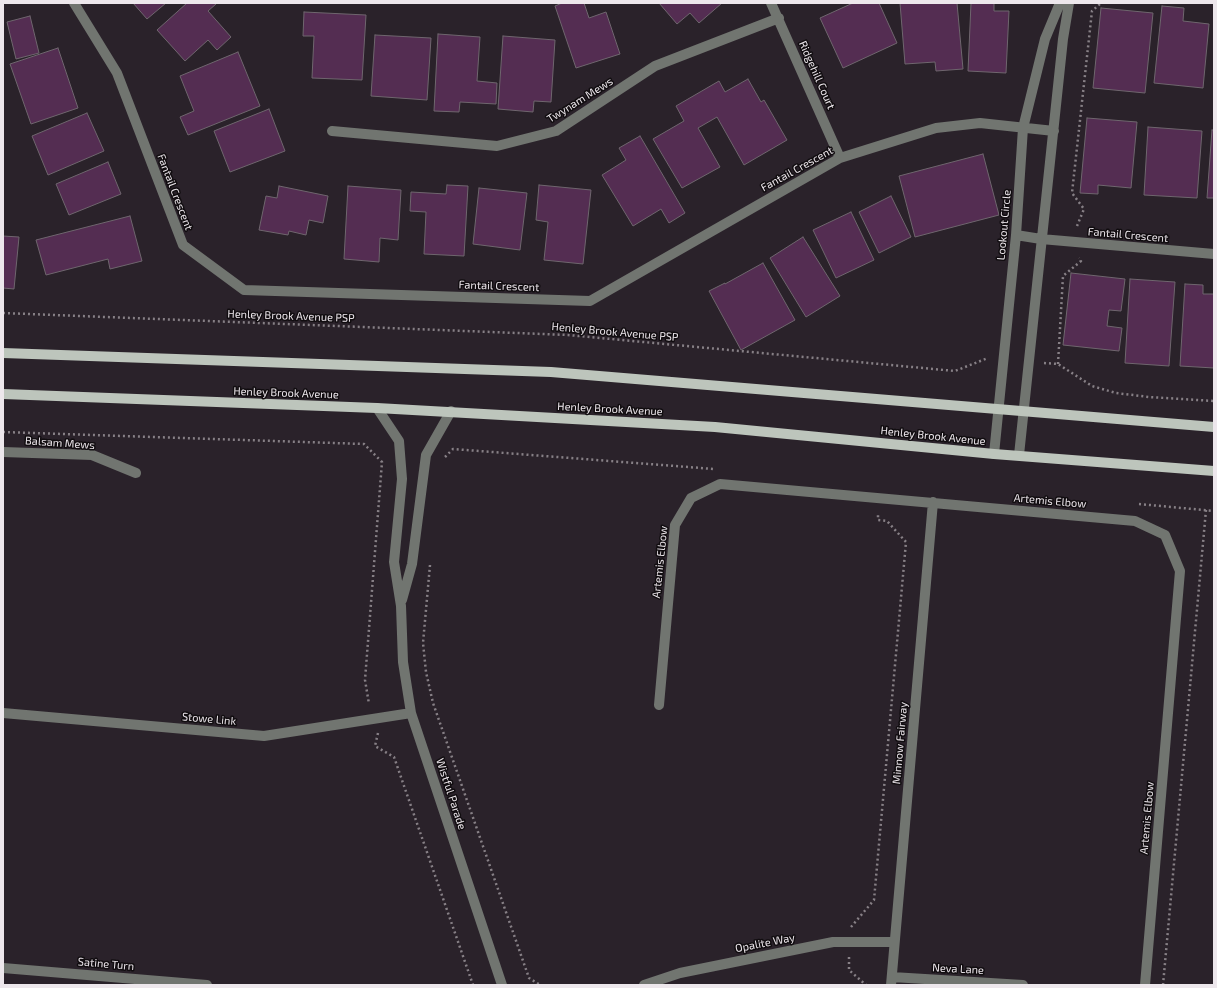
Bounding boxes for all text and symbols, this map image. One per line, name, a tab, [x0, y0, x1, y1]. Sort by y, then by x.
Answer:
street label: Ridgehill Court	[796, 39, 838, 111]
street label: Twynam Mews	[545, 74, 615, 126]
street label: Fantail Crescent	[759, 144, 835, 194]
street label: Fantail Crescent	[154, 152, 196, 232]
street label: Lookout Circle	[994, 189, 1014, 261]
street label: Fantail Crescent	[1087, 225, 1169, 245]
street label: Fantail Crescent	[458, 278, 540, 294]
street label: Henley Brook Avenue PSP	[227, 307, 355, 325]
street label: Henley Brook Avenue PSP	[551, 320, 679, 344]
street label: Henley Brook Avenue	[233, 385, 339, 401]
street label: Henley Brook Avenue	[557, 400, 663, 418]
street label: Henley Brook Avenue	[880, 424, 986, 448]
street label: Balsam Mews	[25, 434, 95, 452]
street label: Artemis Elbow	[1013, 491, 1087, 511]
street label: Artemis Elbow	[650, 525, 670, 599]
street label: Minnow Fairway	[890, 701, 910, 785]
street label: Stowe Link	[181, 710, 237, 728]
street label: Wistful Parade	[433, 757, 469, 831]
street label: Artemis Elbow	[1137, 781, 1157, 855]
street label: Opalite Way	[734, 931, 796, 955]
street label: Satine Turn	[77, 955, 135, 973]
street label: Neva Lane	[932, 961, 984, 977]

